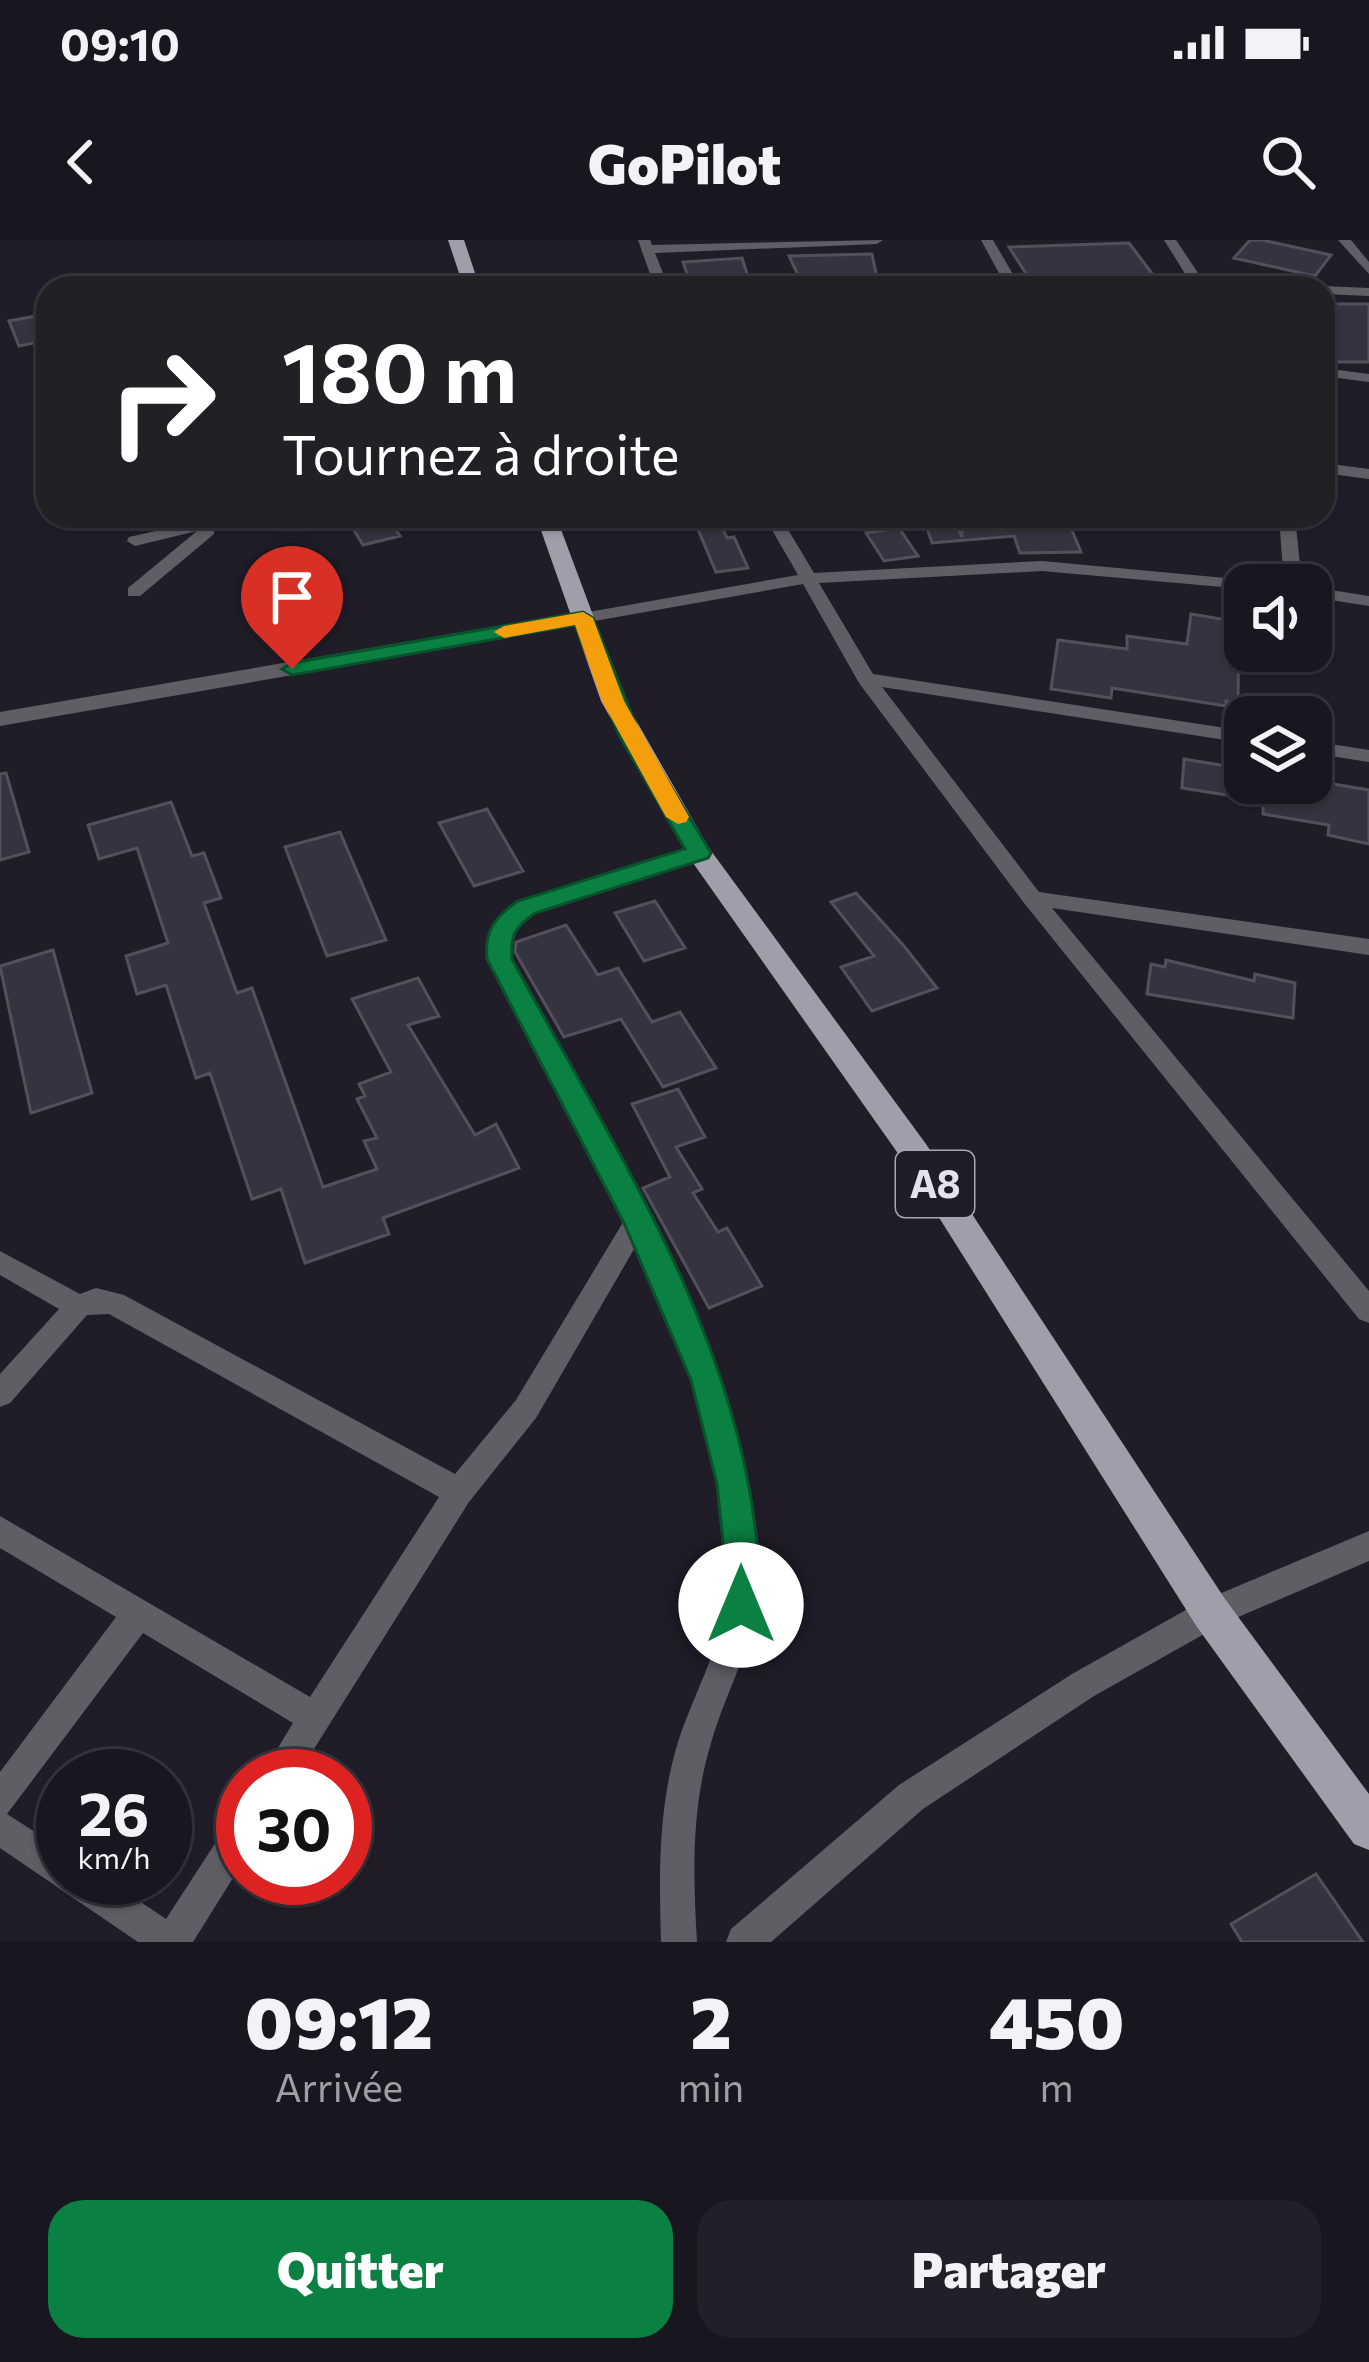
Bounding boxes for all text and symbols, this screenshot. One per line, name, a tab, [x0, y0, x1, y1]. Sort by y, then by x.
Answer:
text: 09:10	[60, 15, 180, 70]
icon: back	[48, 129, 114, 195]
text: GoPilot	[588, 129, 781, 195]
icon: search	[1255, 129, 1321, 195]
text: 180 m	[282, 318, 517, 420]
icon: right	[84, 324, 240, 480]
text: Tournez à droite	[282, 420, 680, 486]
pin	[241, 546, 343, 669]
icon: arrive	[259, 564, 325, 630]
map controls	[1224, 564, 1332, 804]
button: sound	[1224, 564, 1332, 672]
button: layers	[1224, 696, 1332, 804]
road number: A8	[896, 1151, 974, 1217]
position arrow	[678, 1542, 804, 1668]
speed limit sign: 30	[216, 1749, 372, 1905]
text: 26	[79, 1775, 149, 1848]
text: km/h	[78, 1838, 150, 1875]
text: 09:12	[245, 1976, 433, 2064]
text: 2	[690, 1976, 732, 2064]
text: 450	[989, 1976, 1124, 2064]
text: Arrivée	[275, 2062, 403, 2110]
text: min	[678, 2062, 744, 2110]
text: m	[1040, 2062, 1074, 2110]
button: Quitter	[48, 2200, 673, 2338]
button: Partager	[697, 2200, 1321, 2338]

